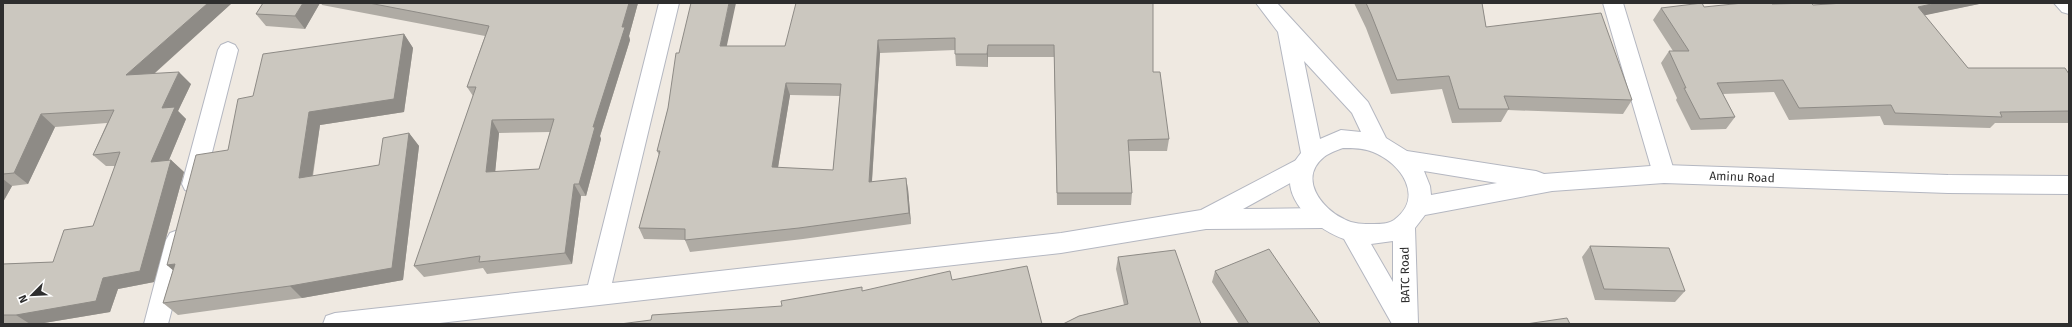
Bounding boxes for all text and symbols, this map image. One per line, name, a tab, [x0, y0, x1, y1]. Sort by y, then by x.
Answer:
street label: Aminu Road	[1709, 169, 1775, 185]
street label: BATC Road	[1398, 246, 1412, 304]
north arrow	[12, 275, 52, 315]
text: N	[16, 293, 31, 305]

